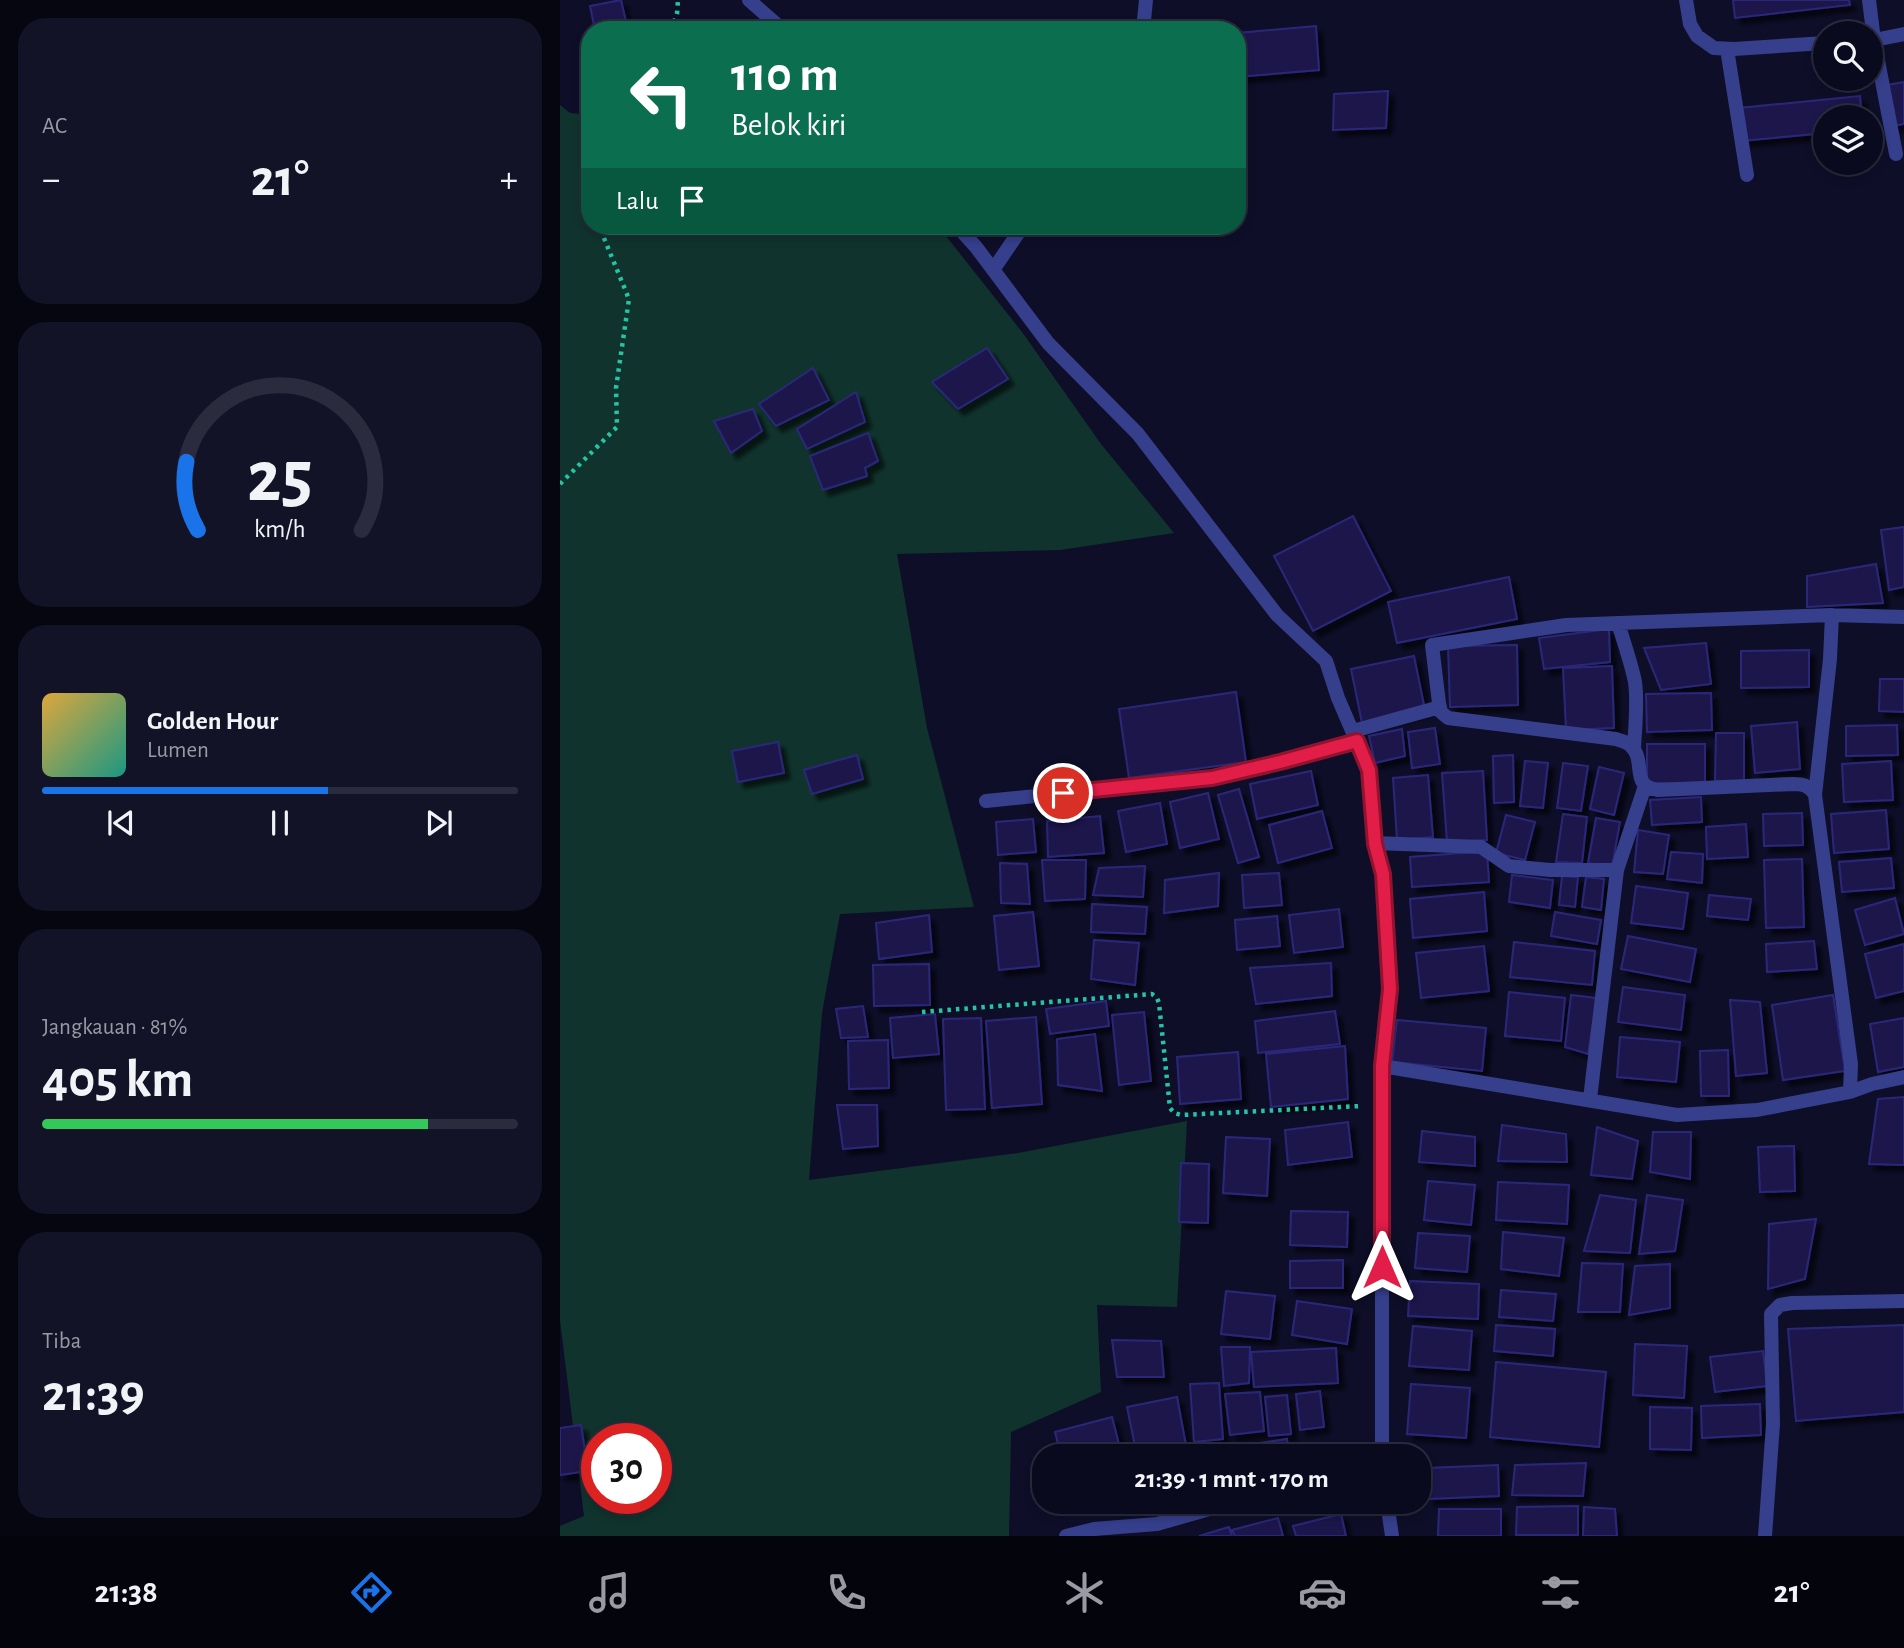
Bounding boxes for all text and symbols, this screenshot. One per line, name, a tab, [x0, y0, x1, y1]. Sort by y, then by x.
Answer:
map controls	[1813, 21, 1883, 175]
button: search	[1813, 21, 1883, 91]
icon: left	[616, 49, 707, 140]
text: 110 m	[731, 51, 839, 100]
button: layers	[1813, 105, 1883, 175]
text: Belok kiri	[731, 109, 847, 141]
text: AC	[42, 115, 67, 138]
text: 21°	[251, 153, 309, 205]
text: −	[42, 161, 60, 199]
text: +	[500, 161, 518, 199]
icon: arrive	[673, 182, 711, 220]
text: Lalu	[616, 188, 659, 214]
text: 25	[247, 443, 313, 516]
text: km/h	[254, 517, 306, 542]
text: Golden Hour	[147, 708, 278, 734]
text: Lumen	[147, 739, 209, 762]
pin	[1033, 763, 1093, 823]
icon: arrive	[1044, 774, 1082, 812]
icon: previous	[102, 804, 140, 842]
icon: pause	[261, 804, 299, 842]
icon: next	[420, 804, 458, 842]
text: Jangkauan · 81%	[42, 1016, 187, 1039]
text: 405 km	[42, 1054, 193, 1106]
position arrow	[1345, 1230, 1419, 1304]
text: Tiba	[42, 1330, 81, 1353]
text: 21:39	[42, 1368, 145, 1420]
speed limit sign: 30	[581, 1423, 672, 1514]
text: 21:39 · 1 mnt · 170 m	[1134, 1466, 1329, 1492]
icon: directions	[347, 1568, 396, 1617]
icon: music	[585, 1568, 634, 1617]
icon: phone	[822, 1568, 871, 1617]
icon: climate	[1060, 1568, 1109, 1617]
icon: car	[1298, 1568, 1347, 1617]
icon: filters	[1536, 1568, 1585, 1617]
text: 21:38	[94, 1576, 158, 1608]
text: 21°	[1774, 1576, 1810, 1608]

